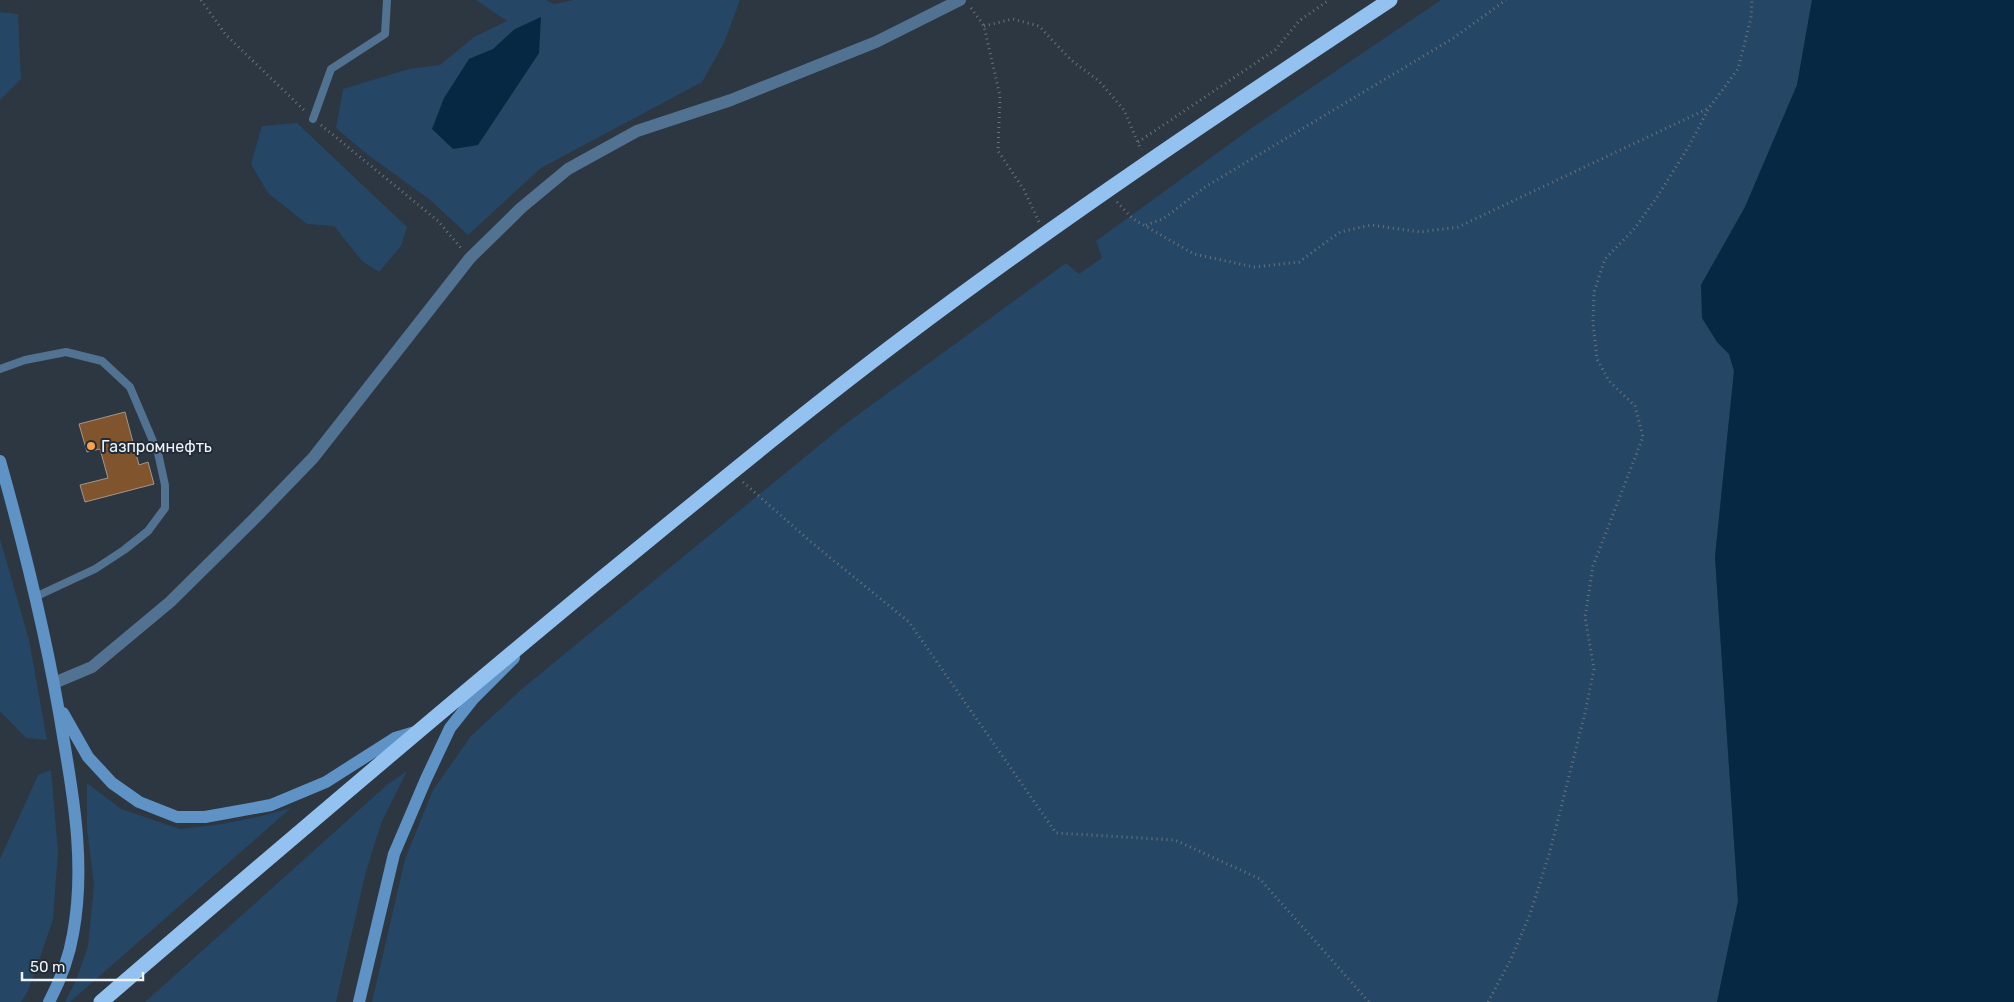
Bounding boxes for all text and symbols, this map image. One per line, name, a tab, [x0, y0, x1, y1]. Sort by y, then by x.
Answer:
place label: Газпромнефть	[101, 437, 212, 456]
marker: Газпромнефть	[85, 440, 97, 452]
scale bar	[22, 950, 144, 982]
text: 50 m	[30, 958, 65, 976]

